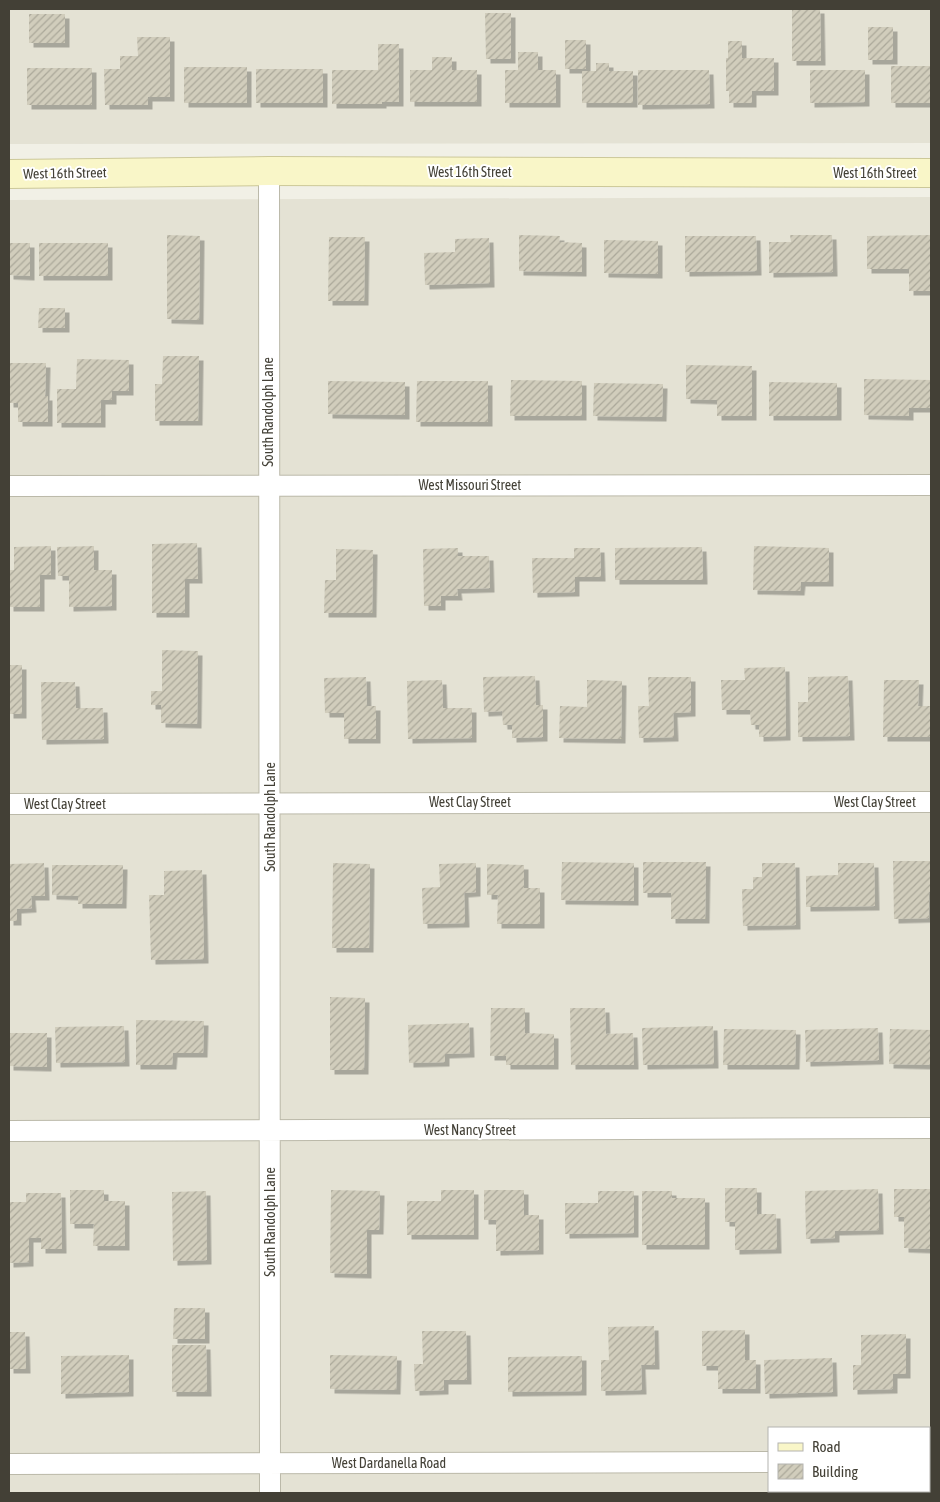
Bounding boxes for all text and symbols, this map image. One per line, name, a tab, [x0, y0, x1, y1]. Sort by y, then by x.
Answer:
street label: West 16th Street	[23, 164, 107, 182]
street label: West 16th Street	[428, 164, 512, 180]
street label: West 16th Street	[833, 165, 917, 181]
street label: South Randolph Lane	[260, 357, 276, 467]
street label: West Missouri Street	[419, 477, 521, 493]
street label: South Randolph Lane	[262, 762, 278, 872]
street label: West Clay Street	[429, 794, 511, 810]
street label: West Clay Street	[834, 794, 916, 810]
street label: West Clay Street	[24, 796, 106, 812]
street label: West Nancy Street	[424, 1122, 516, 1138]
street label: South Randolph Lane	[262, 1167, 278, 1277]
legend	[768, 1427, 930, 1492]
text: Road	[812, 1438, 841, 1455]
street label: West Dardanella Road	[332, 1455, 446, 1471]
text: Building	[812, 1463, 858, 1480]

